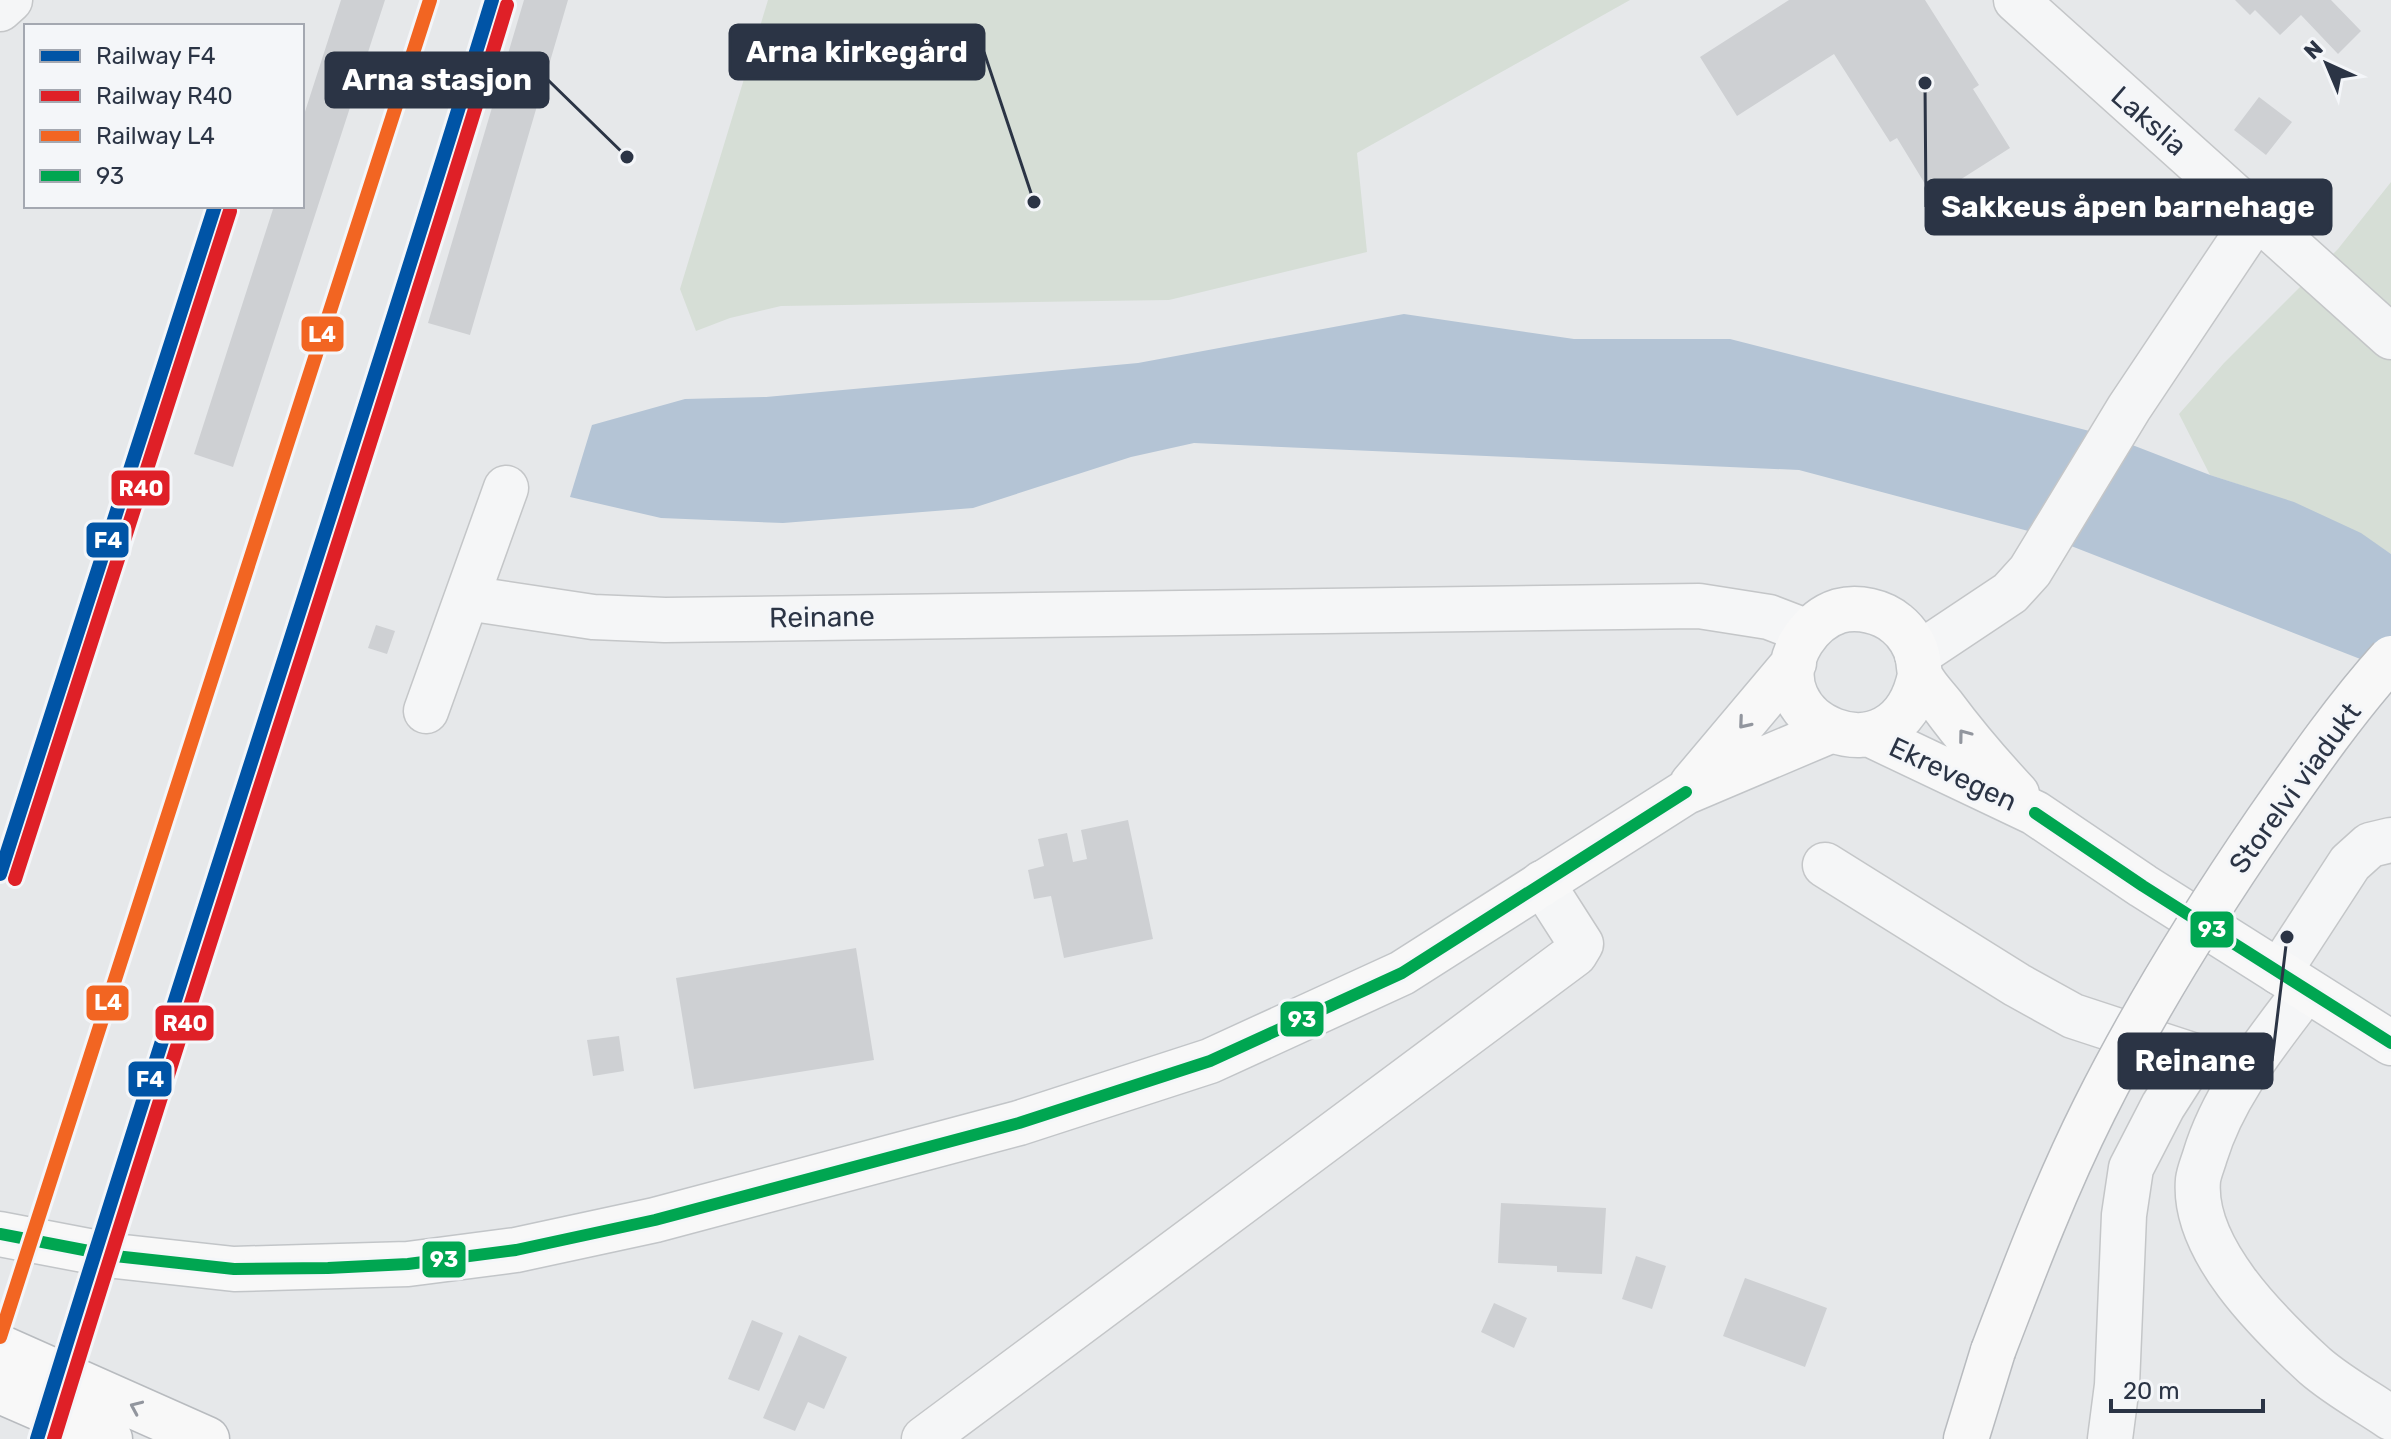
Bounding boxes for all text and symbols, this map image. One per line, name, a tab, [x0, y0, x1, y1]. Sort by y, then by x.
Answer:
legend	[24, 24, 304, 208]
north arrow	[2287, 24, 2367, 104]
callout: Arna kirkegård	[730, 25, 984, 79]
text: Arna kirkegård	[746, 34, 968, 70]
text: N	[2298, 35, 2329, 65]
text: Railway F4	[96, 42, 216, 70]
callout: Arna stasjon	[326, 53, 548, 107]
text: Arna stasjon	[342, 62, 532, 98]
street label: Lakslia	[2105, 79, 2193, 163]
text: Railway R40	[96, 82, 233, 110]
text: Railway L4	[96, 122, 215, 150]
text: 93	[96, 162, 124, 190]
callout: Sakkeus åpen barnehage	[1926, 180, 2331, 234]
text: Sakkeus åpen barnehage	[1941, 189, 2315, 225]
line badge: L4	[300, 315, 345, 353]
text: L4	[308, 321, 336, 348]
line badge: R40	[110, 469, 171, 507]
text: R40	[118, 475, 164, 502]
line badge: F4	[85, 521, 130, 559]
text: F4	[94, 527, 122, 554]
street label: Reinane	[769, 600, 875, 634]
street label: Storelvi viadukt	[2222, 696, 2368, 880]
one-way arrow	[1739, 714, 1754, 728]
one-way arrow	[1960, 729, 1974, 743]
street label: Ekrevegen	[1884, 730, 2022, 818]
line badge: 93	[2189, 910, 2235, 949]
text: 93	[2198, 916, 2226, 943]
line badge: L4	[85, 984, 130, 1022]
text: L4	[94, 989, 122, 1016]
line badge: 93	[1279, 1000, 1325, 1038]
line badge: R40	[154, 1004, 215, 1042]
text: 93	[1288, 1006, 1316, 1033]
text: R40	[162, 1010, 208, 1037]
callout: Reinane	[2119, 1034, 2272, 1088]
text: Reinane	[2134, 1043, 2256, 1079]
line badge: F4	[127, 1060, 173, 1098]
text: F4	[136, 1066, 164, 1093]
line badge: 93	[421, 1240, 467, 1279]
text: 93	[430, 1246, 458, 1273]
scale bar	[2111, 1363, 2263, 1413]
text: 20 m	[2123, 1377, 2180, 1405]
one-way arrow	[129, 1401, 144, 1417]

